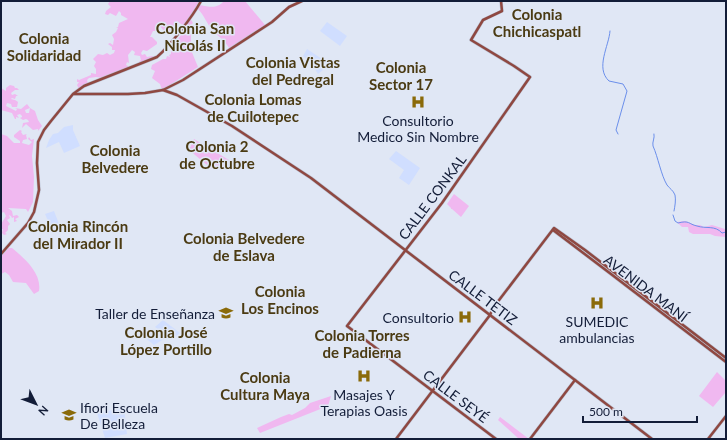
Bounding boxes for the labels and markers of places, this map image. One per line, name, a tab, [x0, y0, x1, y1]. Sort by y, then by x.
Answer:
hospital icon: Consultorio Medico Sin Nombre	[410, 94, 426, 110]
place label: Consultorio Medico Sin Nombre	[357, 112, 479, 145]
hospital icon: SUMEDIC ambulancias	[589, 295, 605, 311]
place label: Taller de Enseñanza	[95, 305, 215, 322]
school or university icon: Taller de Enseñanza	[218, 305, 234, 321]
place label: Consultorio	[383, 309, 454, 326]
hospital icon: Consultorio	[457, 309, 473, 325]
place label: SUMEDIC ambulancias	[559, 313, 635, 346]
hospital icon: Masajes Y Terapias Oasis	[356, 368, 372, 384]
place label: Masajes Y Terapias Oasis	[320, 386, 408, 419]
place label: Ifiori Escuela De Belleza	[80, 399, 158, 432]
school or university icon: Ifiori Escuela De Belleza	[61, 407, 77, 423]

